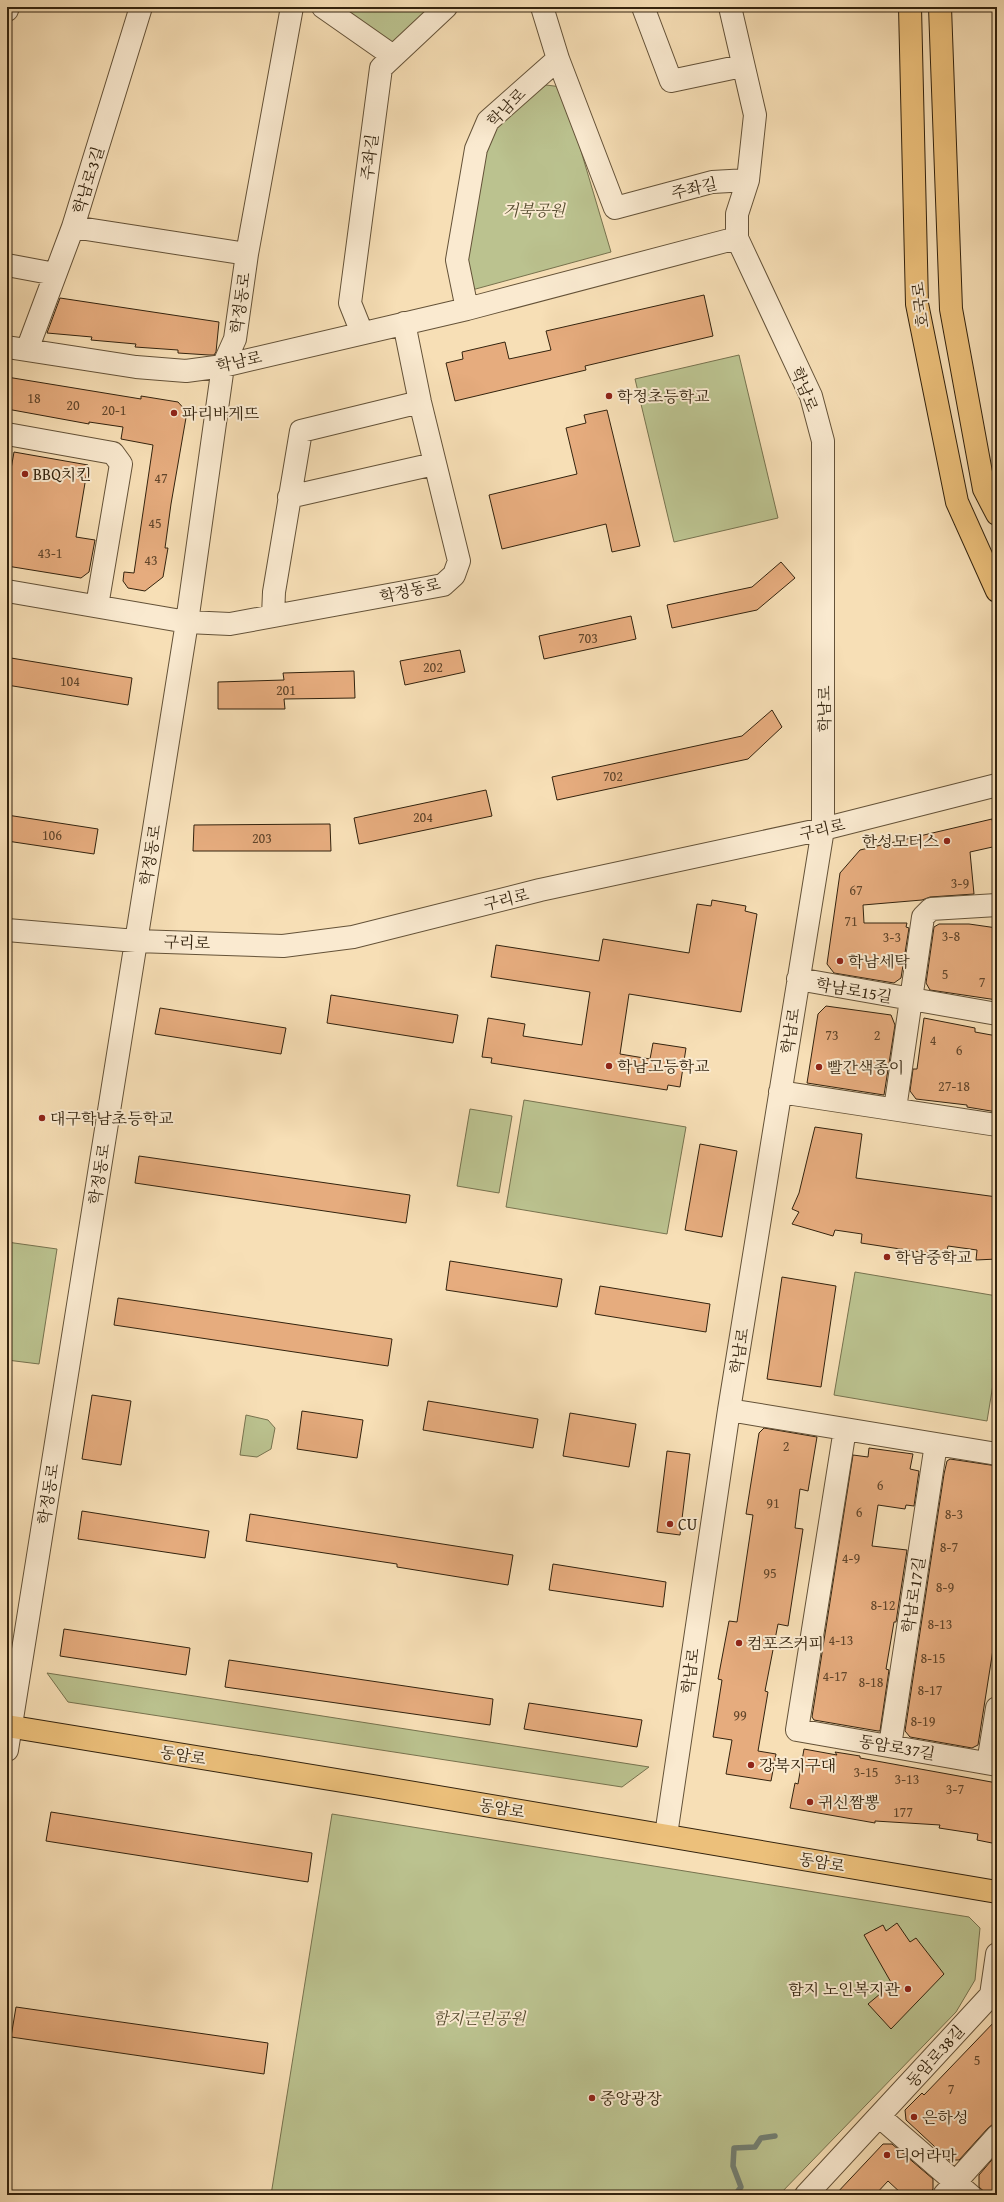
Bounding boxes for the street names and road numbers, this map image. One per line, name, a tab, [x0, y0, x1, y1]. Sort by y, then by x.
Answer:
street label: 학남로	[481, 82, 531, 132]
street label: 주좌길	[354, 133, 384, 181]
street label: 학남로3길	[66, 143, 110, 217]
street label: 주좌길	[669, 171, 719, 205]
street label: 학정동로	[224, 270, 256, 335]
street label: 호국로	[905, 280, 935, 329]
street label: 학남로	[214, 344, 265, 378]
street label: 학남로	[785, 363, 825, 415]
street label: 학정동로	[377, 571, 443, 609]
street label: 학남로	[812, 685, 836, 732]
street label: 구리로	[797, 812, 848, 846]
street label: 학정동로	[133, 822, 167, 887]
street label: 구리로	[481, 882, 532, 916]
street label: 구리로	[163, 929, 211, 955]
street label: 학남로15길	[814, 971, 894, 1009]
street label: 학남로	[775, 1006, 806, 1056]
street label: 학정동로	[82, 1141, 116, 1206]
street label: 학남로	[724, 1326, 755, 1376]
street label: 학정동로	[31, 1461, 65, 1526]
street label: 학남로17길	[895, 1555, 931, 1635]
street label: 학남로	[675, 1646, 705, 1696]
street label: 동암로37길	[857, 1728, 937, 1766]
street label: 동암로	[158, 1740, 208, 1771]
street label: 동암로	[477, 1792, 527, 1824]
street label: 동암로	[797, 1846, 847, 1878]
street label: 동암로38길	[900, 2019, 970, 2093]

